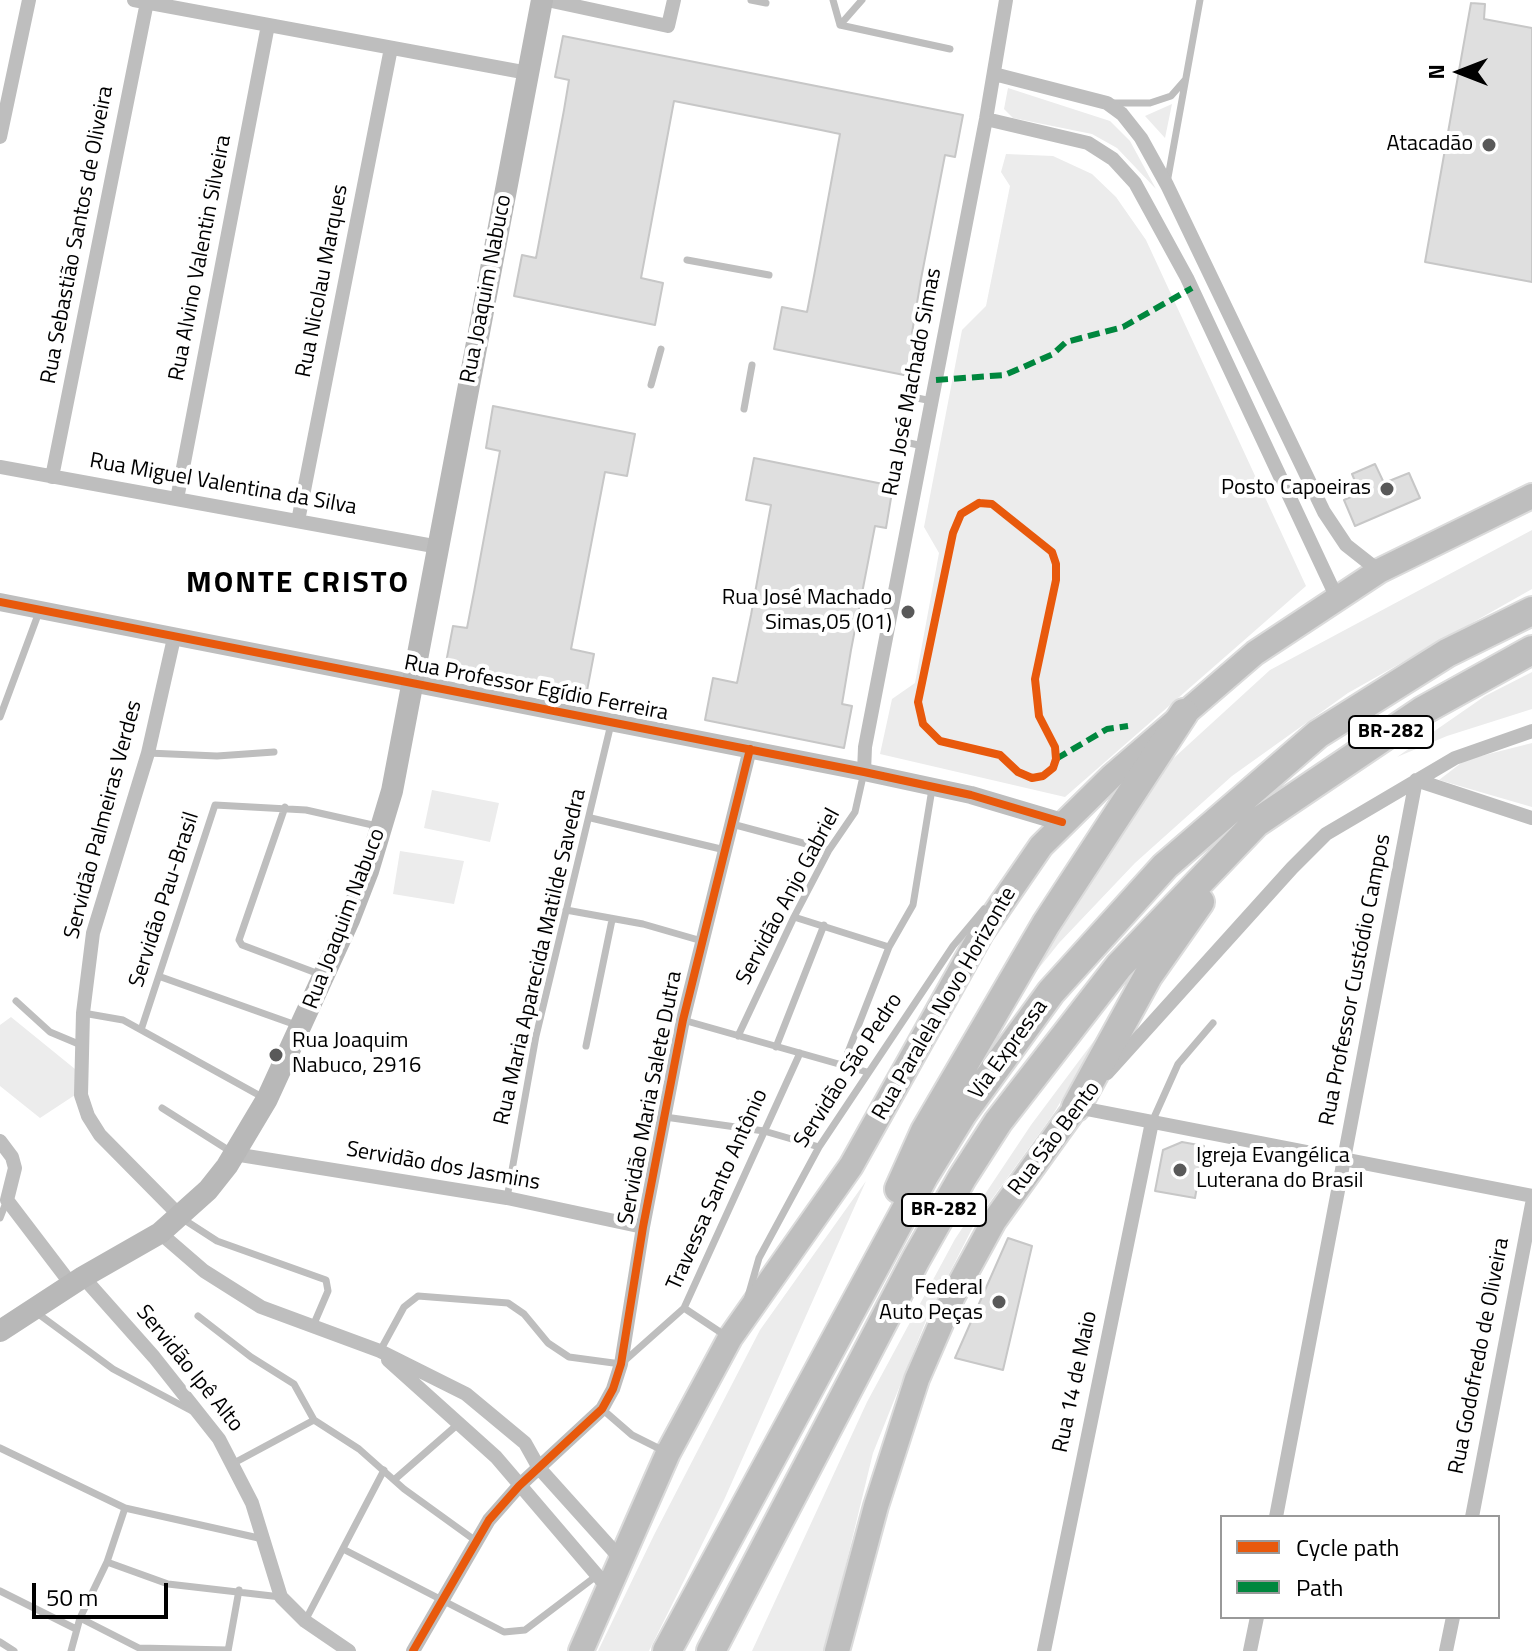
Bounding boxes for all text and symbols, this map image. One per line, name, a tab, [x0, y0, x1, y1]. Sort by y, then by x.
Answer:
north arrow	[1420, 32, 1500, 112]
text: N	[1419, 64, 1453, 80]
street label: Rua Sebastião Santos de Oliveira	[36, 84, 120, 386]
place label: Atacadão	[1387, 132, 1473, 158]
street label: Rua Alvino Valentin Silveira	[164, 133, 238, 383]
marker: Atacadão	[1480, 136, 1498, 154]
street label: Rua Nicolau Marques	[291, 182, 355, 380]
street label: Rua Joaquim Nabuco	[456, 193, 518, 385]
street label: Rua José Machado Simas	[878, 266, 948, 498]
street label: Rua Miguel Valentina da Silva	[88, 449, 358, 521]
place label: Posto Capoeiras	[1221, 476, 1371, 502]
marker: Posto Capoeiras	[1378, 480, 1396, 498]
district label: MONTE CRISTO	[186, 567, 410, 603]
place label: Rua José Machado Simas,05 (01)	[722, 586, 892, 638]
marker: Rua José Machado Simas,05 (01)	[899, 603, 917, 621]
street label: Rua Professor Egídio Ferreira	[402, 650, 670, 728]
street label: Servidão Palmeiras Verdes	[59, 698, 149, 942]
road number: BR-282	[1349, 716, 1433, 748]
street label: Rua Maria Aparecida Matilde Savedra	[489, 786, 593, 1128]
street label: Servidão Anjo Gabriel	[731, 804, 847, 990]
street label: Servidão Pau-Brasil	[124, 809, 206, 991]
street label: Rua Joaquim Nabuco	[298, 825, 392, 1013]
street label: Rua Professor Custódio Campos	[1315, 832, 1397, 1128]
street label: Rua Paralela Novo Horizonte	[867, 883, 1023, 1125]
street label: Servidão Maria Salete Dutra	[613, 969, 689, 1227]
street label: Servidão São Pedro	[789, 989, 909, 1153]
street label: Via Expressa	[964, 995, 1054, 1105]
place label: Rua Joaquim Nabuco, 2916	[292, 1029, 421, 1080]
marker: Rua Joaquim Nabuco, 2916	[267, 1046, 285, 1064]
street label: Rua São Bento	[1003, 1077, 1107, 1201]
street label: Travessa Santo Antônio	[662, 1085, 774, 1295]
street label: Servidão dos Jasmins	[344, 1137, 542, 1197]
place label: Igreja Evangélica Luterana do Brasil	[1196, 1144, 1364, 1196]
marker: Igreja Evangélica Luterana do Brasil	[1171, 1161, 1189, 1179]
road number: BR-282	[902, 1194, 986, 1226]
street label: Rua Godofredo de Oliveira	[1444, 1236, 1516, 1476]
place label: Federal Auto Peças	[879, 1276, 983, 1328]
marker: Federal Auto Peças	[990, 1293, 1008, 1311]
street label: Servidão Ipê Alto	[130, 1300, 248, 1438]
street label: Rua 14 de Maio	[1048, 1309, 1104, 1455]
legend	[1220, 1515, 1500, 1619]
text: Cycle path	[1296, 1529, 1399, 1565]
scale bar	[36, 1567, 172, 1617]
text: Path	[1296, 1569, 1343, 1605]
text: 50 m	[46, 1579, 98, 1615]

